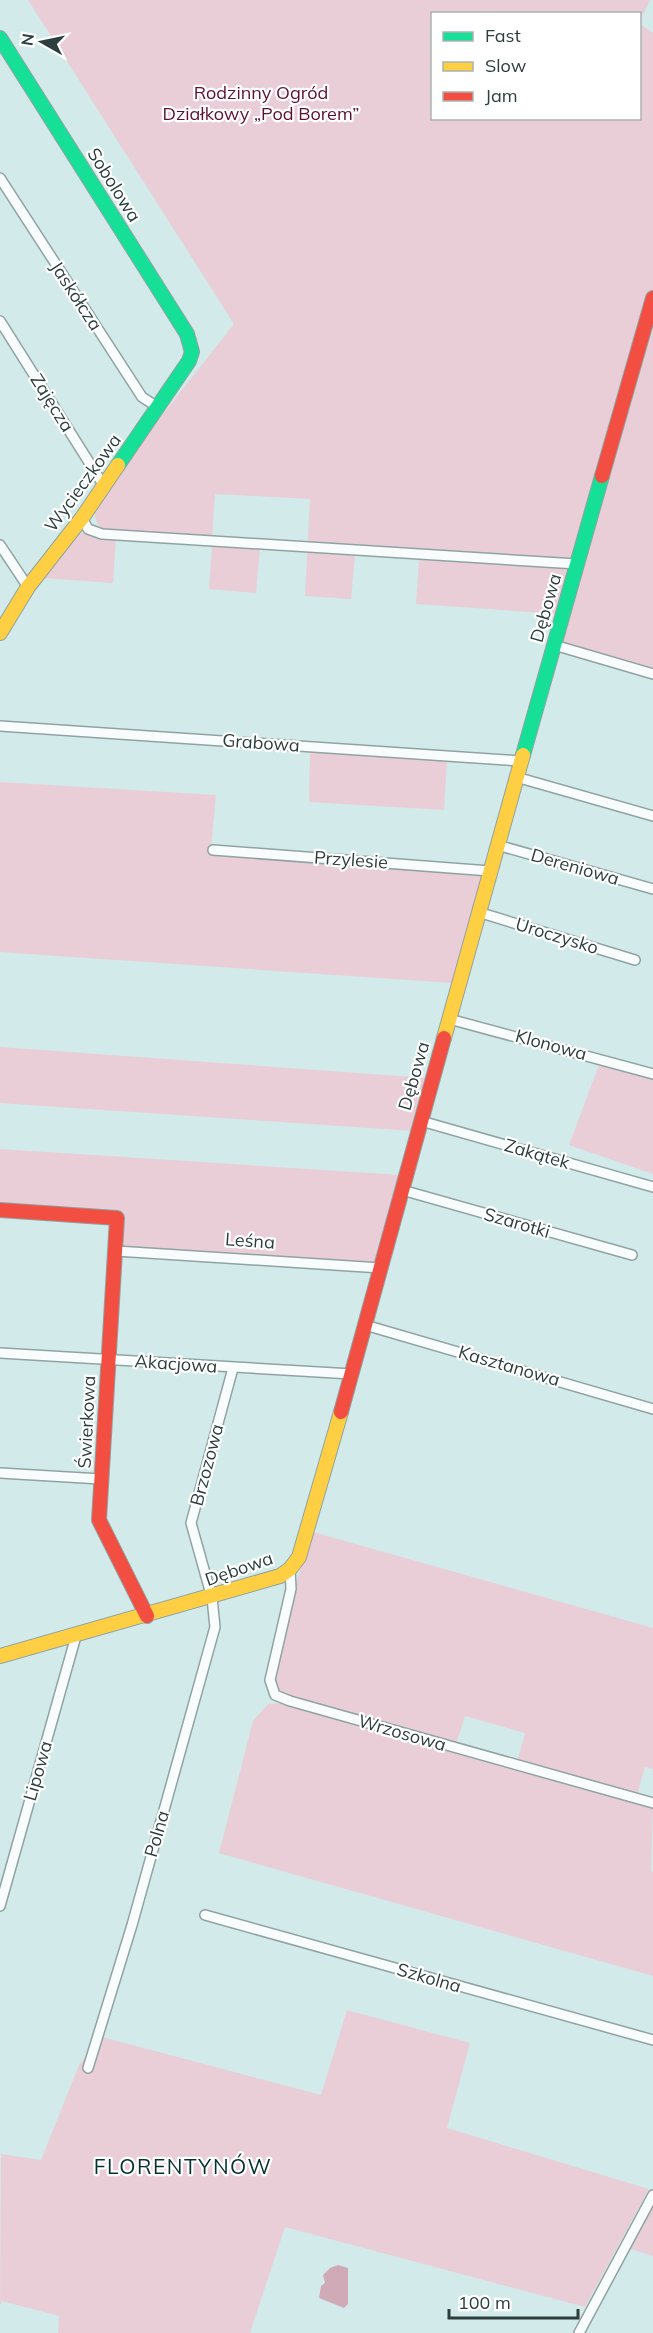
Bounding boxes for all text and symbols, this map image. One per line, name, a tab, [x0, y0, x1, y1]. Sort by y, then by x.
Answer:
north arrow	[12, 12, 72, 72]
legend	[431, 12, 641, 120]
text: Fast	[485, 24, 521, 47]
text: N	[16, 32, 38, 47]
text: Slow	[485, 54, 527, 77]
park label: Rodzinny Ogród Działkowy „Pod Borem”	[163, 81, 360, 125]
text: Jam	[485, 84, 518, 107]
street label: Sobolowa	[83, 143, 146, 226]
street label: Jaskółcza	[45, 257, 107, 335]
street label: Zajęcza	[26, 369, 79, 436]
street label: Wycieczkowa	[39, 429, 126, 536]
street label: Dębowa	[525, 571, 566, 645]
street label: Grabowa	[222, 728, 301, 757]
street label: Dereniowa	[528, 843, 622, 890]
street label: Przylesie	[313, 845, 389, 874]
street label: Uroczysko	[513, 912, 601, 959]
street label: Klonowa	[513, 1024, 589, 1065]
street label: Dębowa	[393, 1039, 434, 1113]
street label: Zakątek	[502, 1133, 573, 1174]
street label: Szarotki	[481, 1202, 553, 1243]
street label: Leśna	[224, 1227, 276, 1254]
street label: Kasztanowa	[456, 1340, 563, 1391]
street label: Akacjowa	[134, 1349, 218, 1378]
street label: Świerkowa	[73, 1375, 100, 1469]
street label: Brzozowa	[185, 1421, 228, 1508]
street label: Dębowa	[202, 1546, 276, 1591]
street label: Wrzosowa	[356, 1709, 449, 1756]
street label: Lipowa	[18, 1738, 57, 1804]
street label: Polna	[139, 1808, 174, 1860]
street label: Szkolna	[394, 1957, 464, 1998]
district label: FLORENTYNÓW	[94, 2153, 272, 2179]
scale bar	[449, 2282, 578, 2320]
text: 100 m	[458, 2291, 511, 2314]

